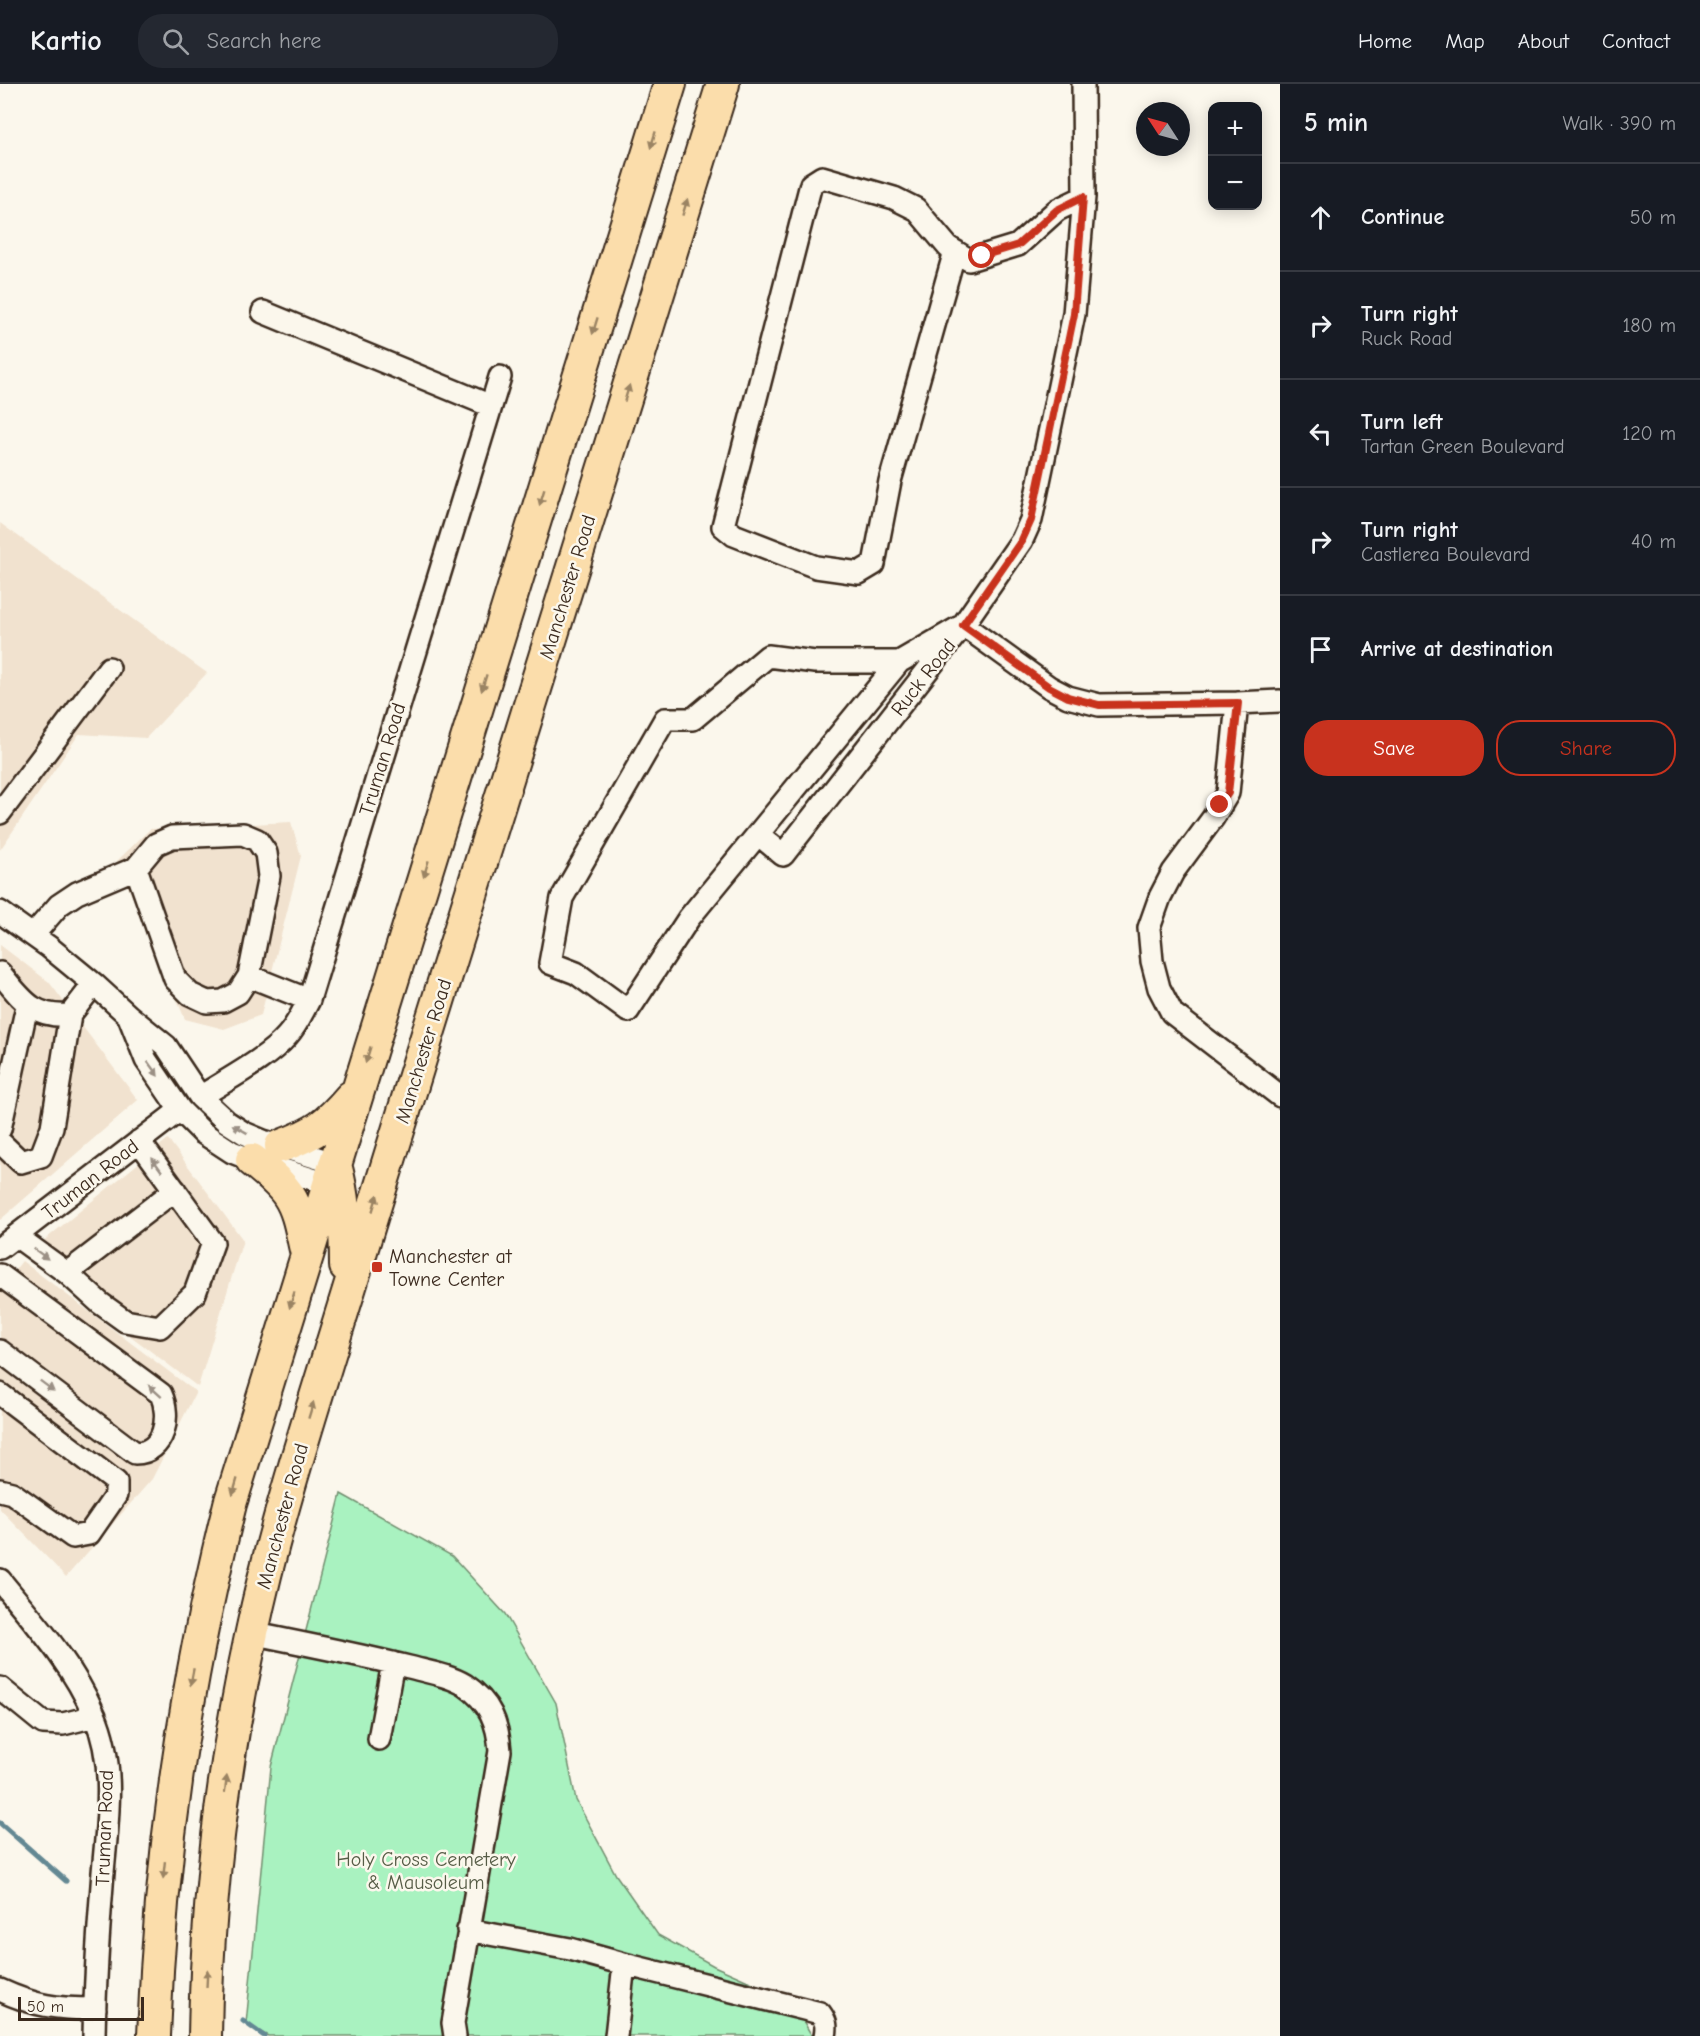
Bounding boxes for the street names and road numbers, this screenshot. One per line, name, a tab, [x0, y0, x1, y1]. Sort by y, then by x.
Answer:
street label: Manchester Road	[535, 512, 600, 662]
street label: Ruck Road	[886, 634, 961, 720]
street label: Truman Road	[354, 700, 410, 818]
street label: Manchester Road	[391, 976, 456, 1126]
street label: Truman Road	[37, 1135, 143, 1224]
street label: Manchester Road	[252, 1441, 313, 1591]
street label: Truman Road	[91, 1769, 118, 1887]

